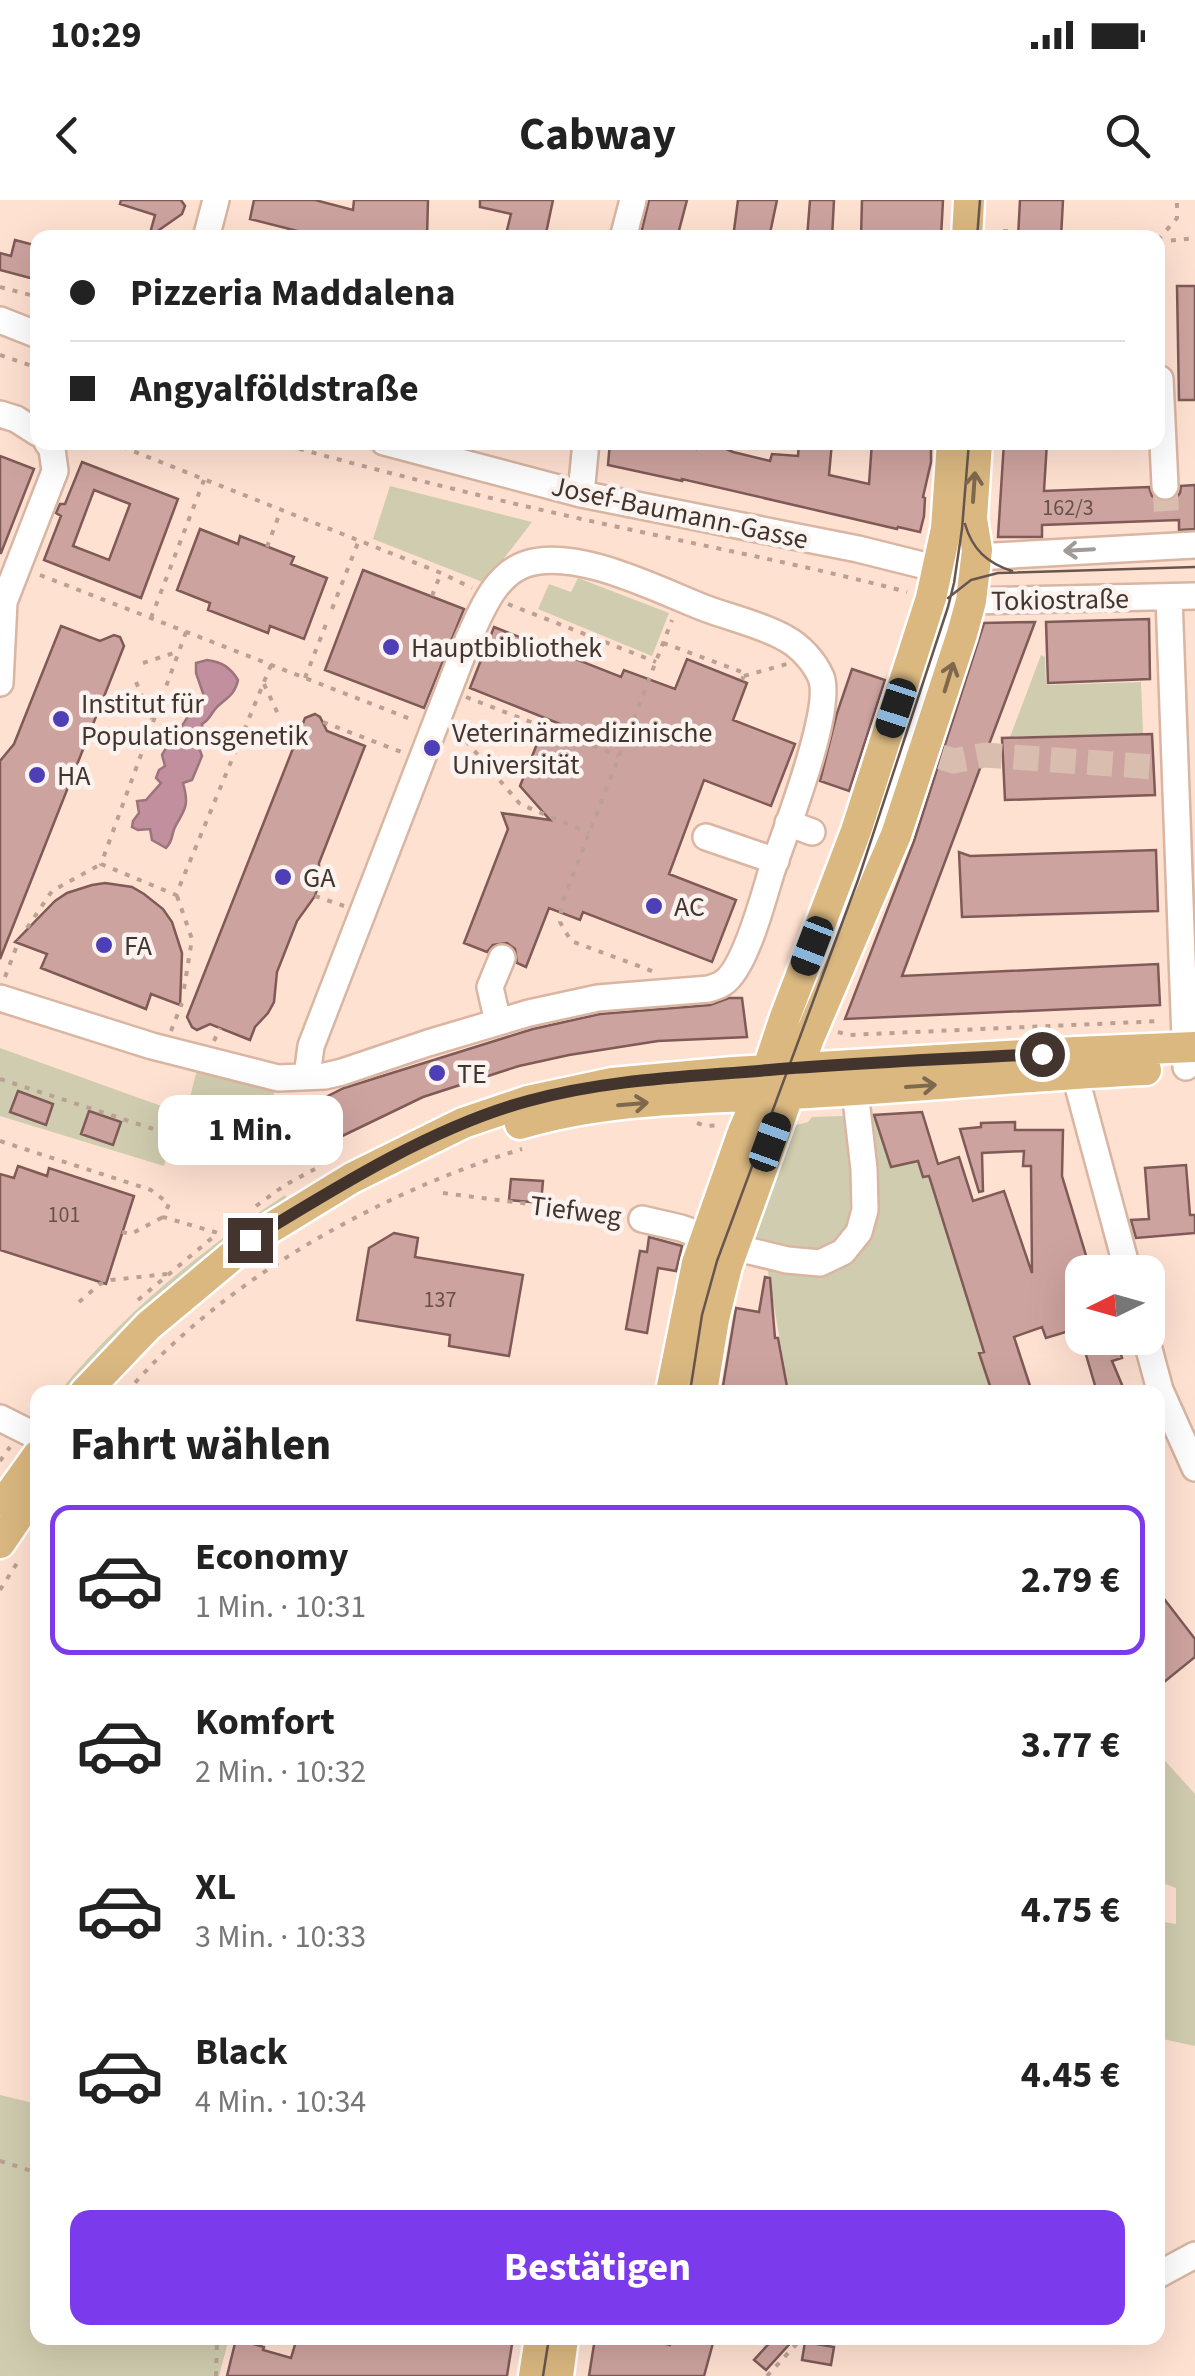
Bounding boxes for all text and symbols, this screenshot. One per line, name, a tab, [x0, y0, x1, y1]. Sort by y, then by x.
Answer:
text: 10:29	[50, 8, 142, 62]
text: Cabway	[519, 103, 676, 167]
icon: back	[40, 108, 95, 163]
icon: search	[1100, 108, 1155, 163]
text: Pizzeria Maddalena	[130, 266, 456, 320]
text: Angyalföldstraße	[130, 362, 419, 416]
street label: Josef-Baumann-Gasse	[548, 466, 812, 560]
one-way arrow	[965, 471, 984, 503]
house number: 162/3	[1042, 492, 1094, 524]
one-way arrow	[1063, 541, 1095, 560]
street label: Tokiostraße	[991, 579, 1129, 621]
place label: Hauptbibliothek	[411, 628, 602, 668]
marker: Hauptbibliothek	[380, 636, 402, 658]
one-way arrow	[941, 661, 959, 693]
car	[872, 675, 920, 741]
place label: Institut für Populationsgenetik	[81, 684, 308, 756]
marker: Institut für Populationsgenetik	[50, 708, 72, 730]
place label: Veterinärmedizinische Universität	[452, 713, 712, 785]
marker: Veterinärmedizinische Universität	[421, 737, 443, 759]
place label: HA	[57, 756, 91, 796]
marker: HA	[26, 764, 48, 786]
place label: GA	[303, 858, 336, 898]
marker: GA	[272, 866, 294, 888]
place label: AC	[674, 887, 705, 927]
marker: AC	[643, 895, 665, 917]
car	[787, 913, 837, 979]
place label: FA	[124, 926, 153, 966]
marker: FA	[93, 934, 115, 956]
route start	[1020, 1032, 1065, 1077]
place label: TE	[457, 1054, 487, 1094]
marker: TE	[426, 1062, 448, 1084]
one-way arrow	[905, 1077, 937, 1096]
one-way arrow	[617, 1094, 649, 1113]
callout: 1 Min.	[158, 1095, 342, 1165]
text: 1 Min.	[208, 1107, 293, 1153]
car	[746, 1109, 794, 1175]
street label: Tiefweg	[528, 1186, 624, 1236]
house number: 101	[48, 1199, 80, 1231]
route end	[228, 1218, 273, 1263]
north arrow	[1065, 1255, 1165, 1355]
map controls	[1065, 1255, 1165, 1355]
house number: 137	[424, 1284, 456, 1316]
text: Fahrt wählen	[70, 1413, 331, 1477]
text: Economy	[195, 1530, 348, 1584]
icon: car	[75, 1535, 165, 1625]
text: 2.79 €	[1021, 1553, 1120, 1607]
text: 1 Min. · 10:31	[195, 1584, 366, 1630]
text: Komfort	[195, 1695, 335, 1749]
icon: car	[75, 1700, 165, 1790]
text: 3.77 €	[1021, 1718, 1120, 1772]
text: 2 Min. · 10:32	[195, 1749, 366, 1795]
text: XL	[195, 1860, 236, 1914]
icon: car	[75, 1865, 165, 1955]
text: 4.75 €	[1021, 1883, 1120, 1937]
text: 3 Min. · 10:33	[195, 1914, 366, 1960]
text: Black	[195, 2025, 288, 2079]
icon: car	[75, 2030, 165, 2120]
text: 4.45 €	[1021, 2048, 1120, 2102]
text: 4 Min. · 10:34	[195, 2079, 366, 2125]
button: Bestätigen	[70, 2210, 1125, 2325]

